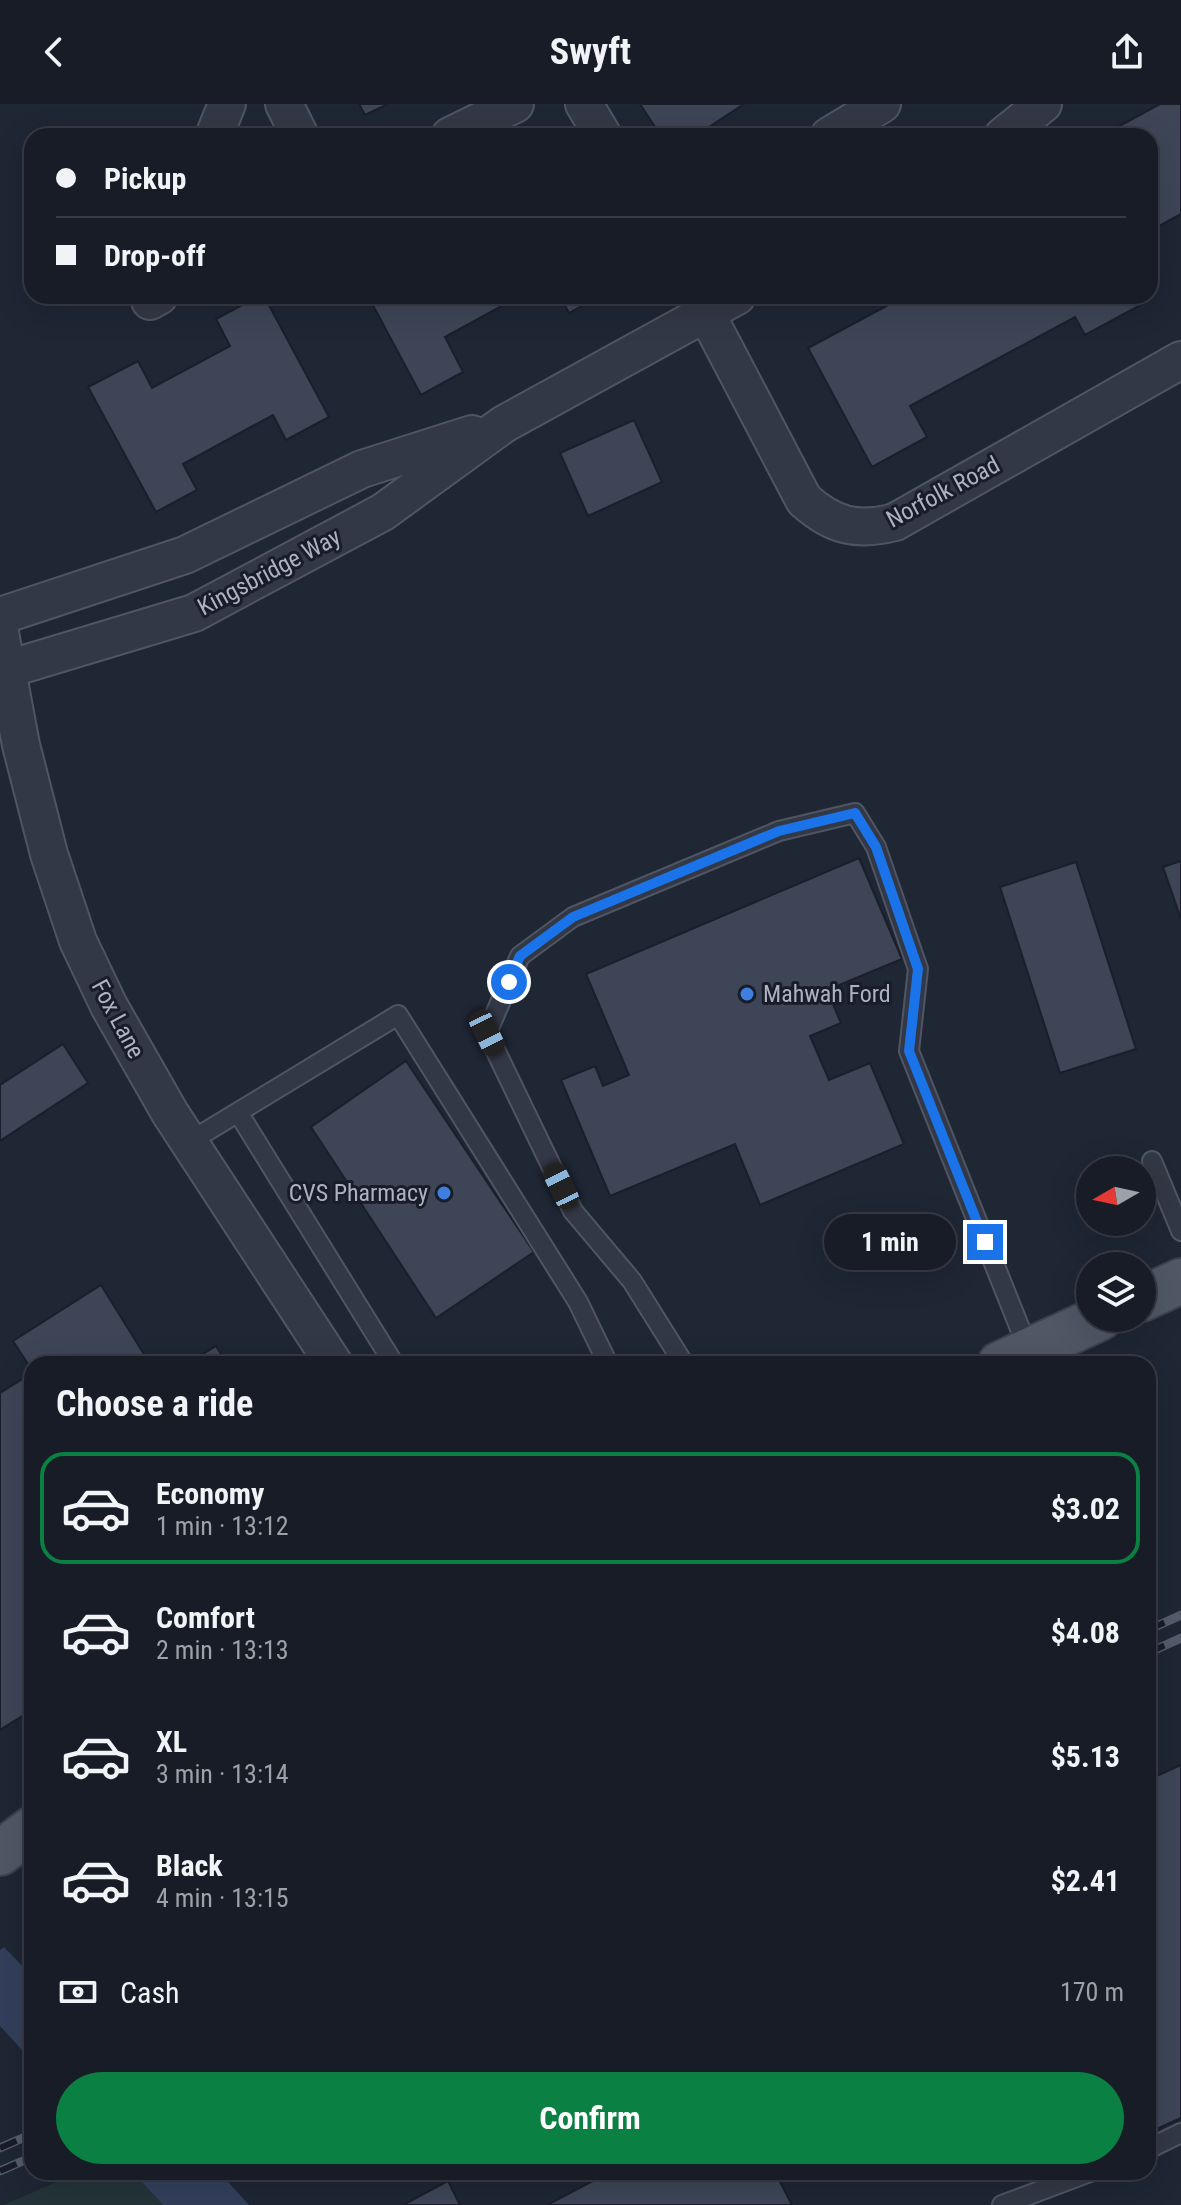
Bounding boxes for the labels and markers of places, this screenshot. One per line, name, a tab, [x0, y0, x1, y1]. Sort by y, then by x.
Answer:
place label: Mahwah Ford	[763, 980, 891, 1008]
marker: Mahwah Ford	[738, 985, 756, 1003]
place label: CVS Pharmacy	[289, 1179, 428, 1207]
marker: CVS Pharmacy	[435, 1184, 453, 1202]

